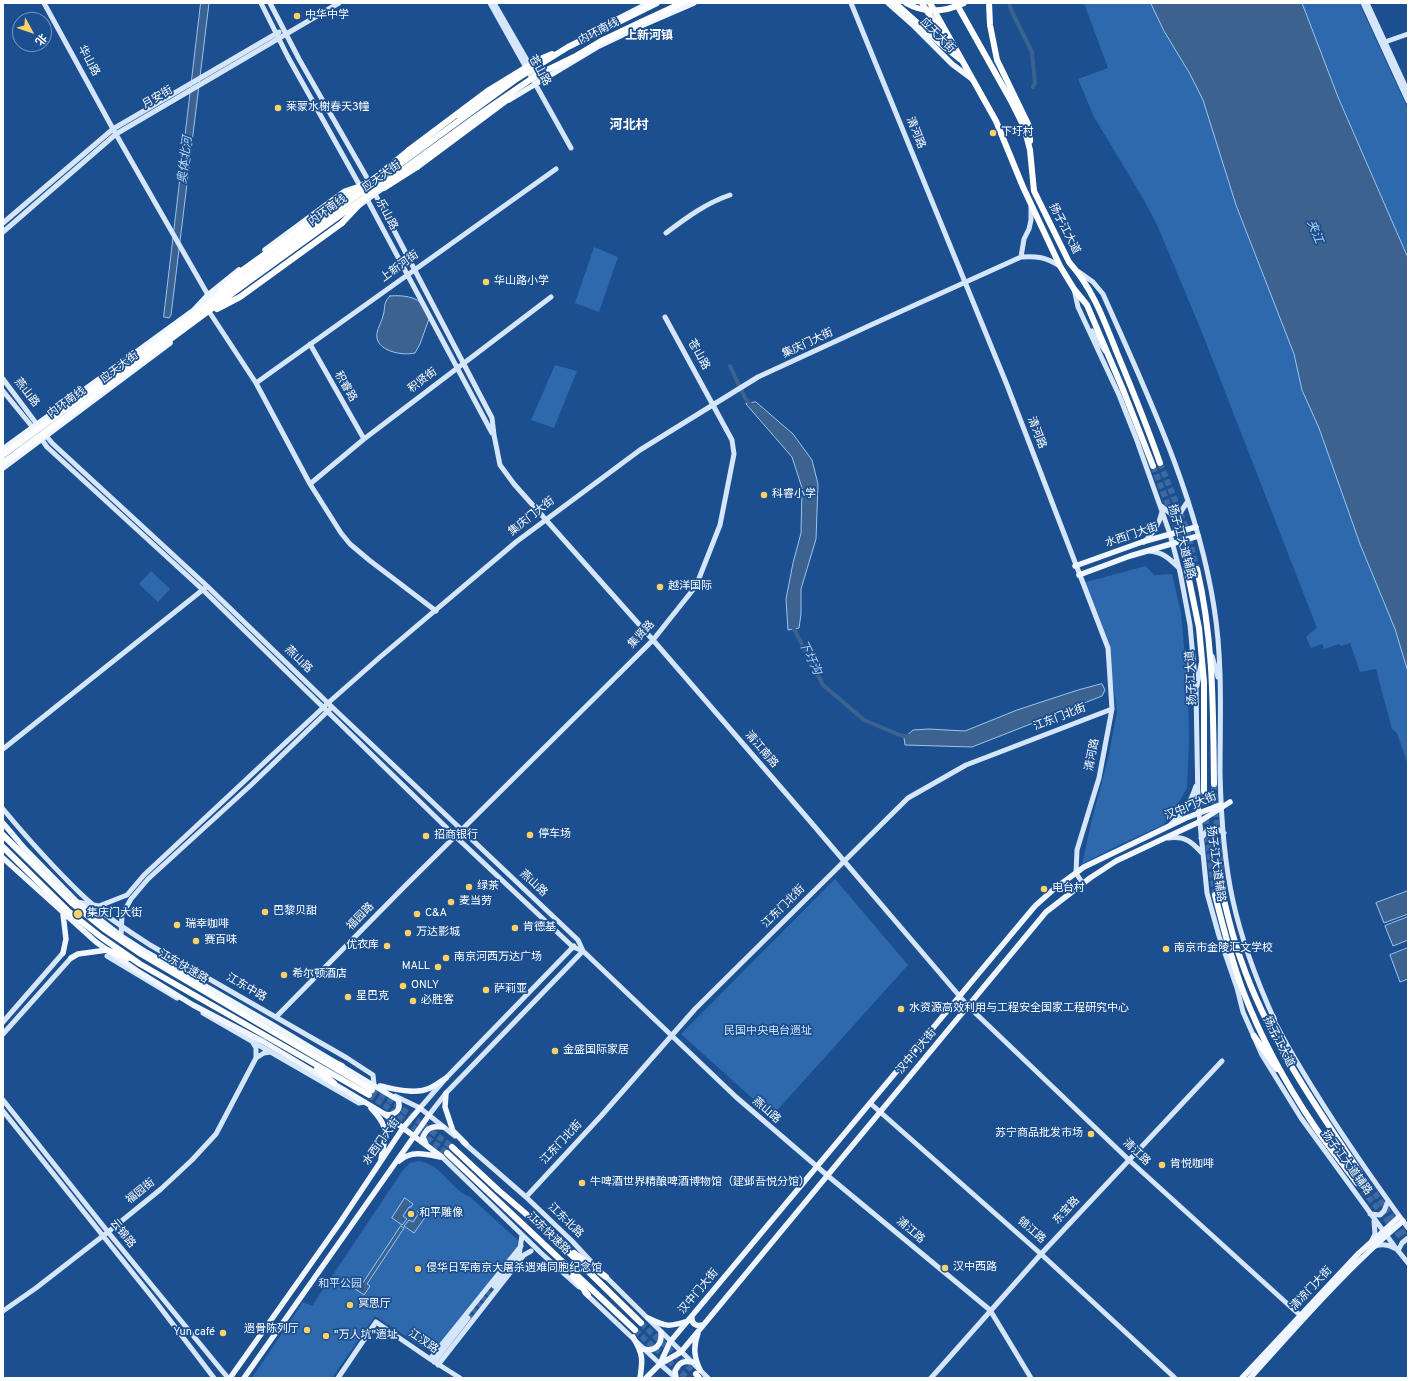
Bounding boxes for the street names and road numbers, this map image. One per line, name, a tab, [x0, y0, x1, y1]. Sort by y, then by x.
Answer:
street label: 内环南线	[576, 16, 622, 48]
street label: 应天大街	[917, 16, 957, 56]
street label: 华山路	[74, 43, 102, 79]
street label: 苍山路	[525, 53, 553, 89]
street label: 月安街	[140, 84, 176, 112]
street label: 清河路	[903, 115, 927, 151]
street label: 应天大街	[360, 159, 404, 195]
street label: 内环南线	[306, 193, 350, 229]
street label: 乐山路	[372, 197, 400, 233]
street label: 扬子江大道	[1046, 202, 1082, 256]
street label: 上新河街	[378, 249, 422, 285]
street label: 集庆门大街	[780, 326, 836, 362]
street label: 苍山路	[684, 337, 712, 373]
street label: 应天大街	[98, 349, 142, 387]
street label: 积贤街	[406, 366, 440, 396]
street label: 积睿路	[331, 369, 359, 405]
street label: 燕山路	[11, 376, 41, 410]
street label: 内环南线	[45, 385, 89, 421]
street label: 清河路	[1024, 415, 1048, 451]
street label: 集庆门大街	[506, 495, 558, 539]
street label: 扬子江大道辅路	[1165, 503, 1197, 581]
street label: 水西门大街	[1104, 521, 1160, 551]
street label: 集贤路	[626, 618, 658, 652]
street label: 燕山路	[282, 644, 314, 676]
street label: 扬子江大道	[1184, 650, 1200, 706]
street label: 江东门北街	[1032, 702, 1088, 734]
street label: 清江南路	[742, 729, 780, 771]
street label: 清河路	[1083, 738, 1103, 772]
street label: 汉中门大街	[1163, 791, 1219, 823]
street label: 扬子江大道辅路	[1203, 825, 1227, 903]
street label: 燕山路	[516, 868, 550, 900]
street label: 江东门北街	[760, 883, 808, 931]
street label: 福园路	[345, 901, 377, 933]
street label: 江东快速路	[156, 948, 210, 986]
street label: 江东中路	[224, 971, 268, 1005]
street label: 扬子江大道	[1260, 1015, 1296, 1069]
street label: 汉中门大街	[894, 1027, 940, 1077]
street label: 燕山路	[749, 1095, 783, 1127]
street label: 水西门大街	[361, 1116, 403, 1168]
street label: 江东门北街	[538, 1118, 586, 1168]
street label: 扬子江大道辅路	[1318, 1128, 1374, 1198]
street label: 清江路	[1119, 1137, 1153, 1169]
street label: 福园街	[124, 1176, 158, 1208]
street label: 东宝路	[1051, 1194, 1083, 1228]
street label: 江东北路	[545, 1201, 585, 1241]
street label: 江东快速路	[524, 1210, 572, 1258]
street label: 浦江路	[893, 1215, 927, 1247]
street label: 锦江路	[1014, 1215, 1048, 1247]
street label: 云锦路	[106, 1217, 138, 1251]
street label: 清凉门大街	[1288, 1264, 1336, 1314]
street label: 汉中门大街	[676, 1267, 722, 1317]
street label: 江汊路	[406, 1327, 440, 1357]

